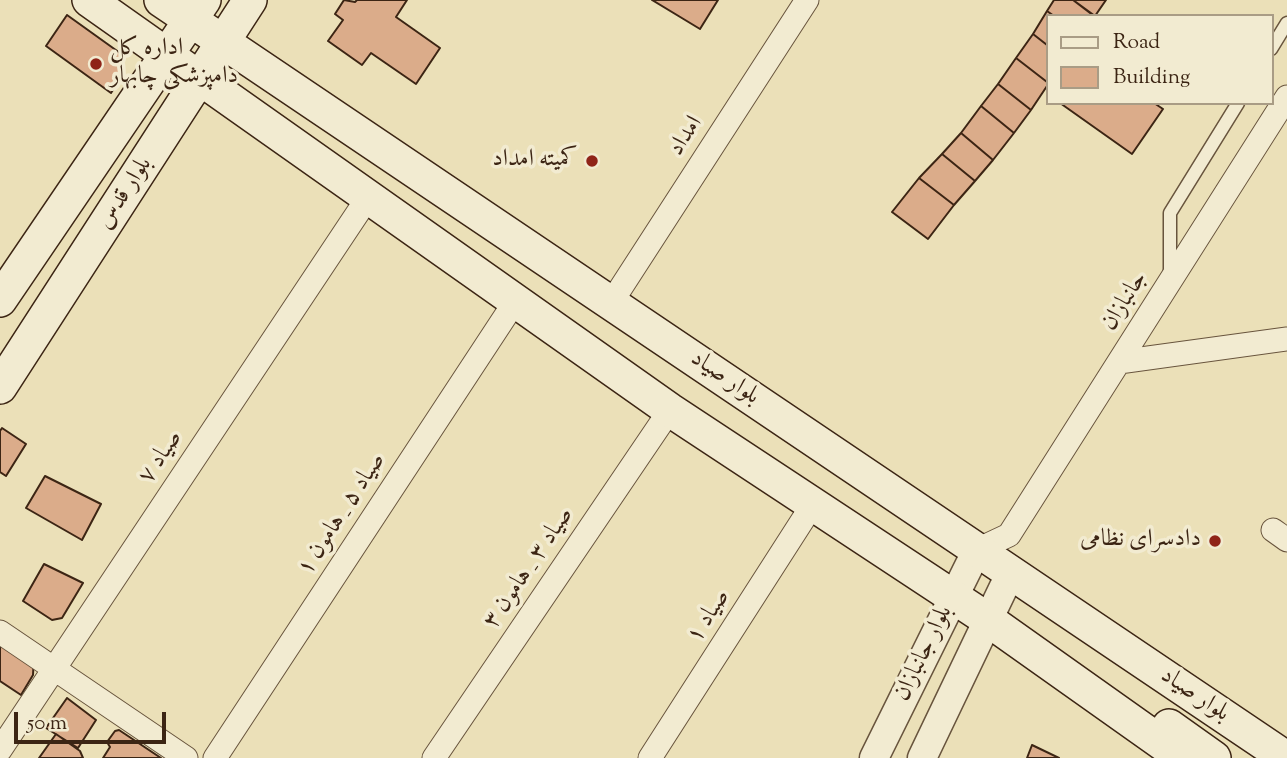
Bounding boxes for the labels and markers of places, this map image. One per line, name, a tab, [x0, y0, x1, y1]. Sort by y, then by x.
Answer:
place label: اداره کل دامپزشکی چابهار	[110, 36, 238, 92]
marker: اداره کل دامپزشکی چابهار	[88, 56, 104, 72]
place label: کمیته امداد	[492, 147, 578, 175]
marker: کمیته امداد	[584, 153, 600, 169]
place label: دادسرای نظامی	[1080, 527, 1201, 555]
marker: دادسرای نظامی	[1207, 533, 1223, 549]

